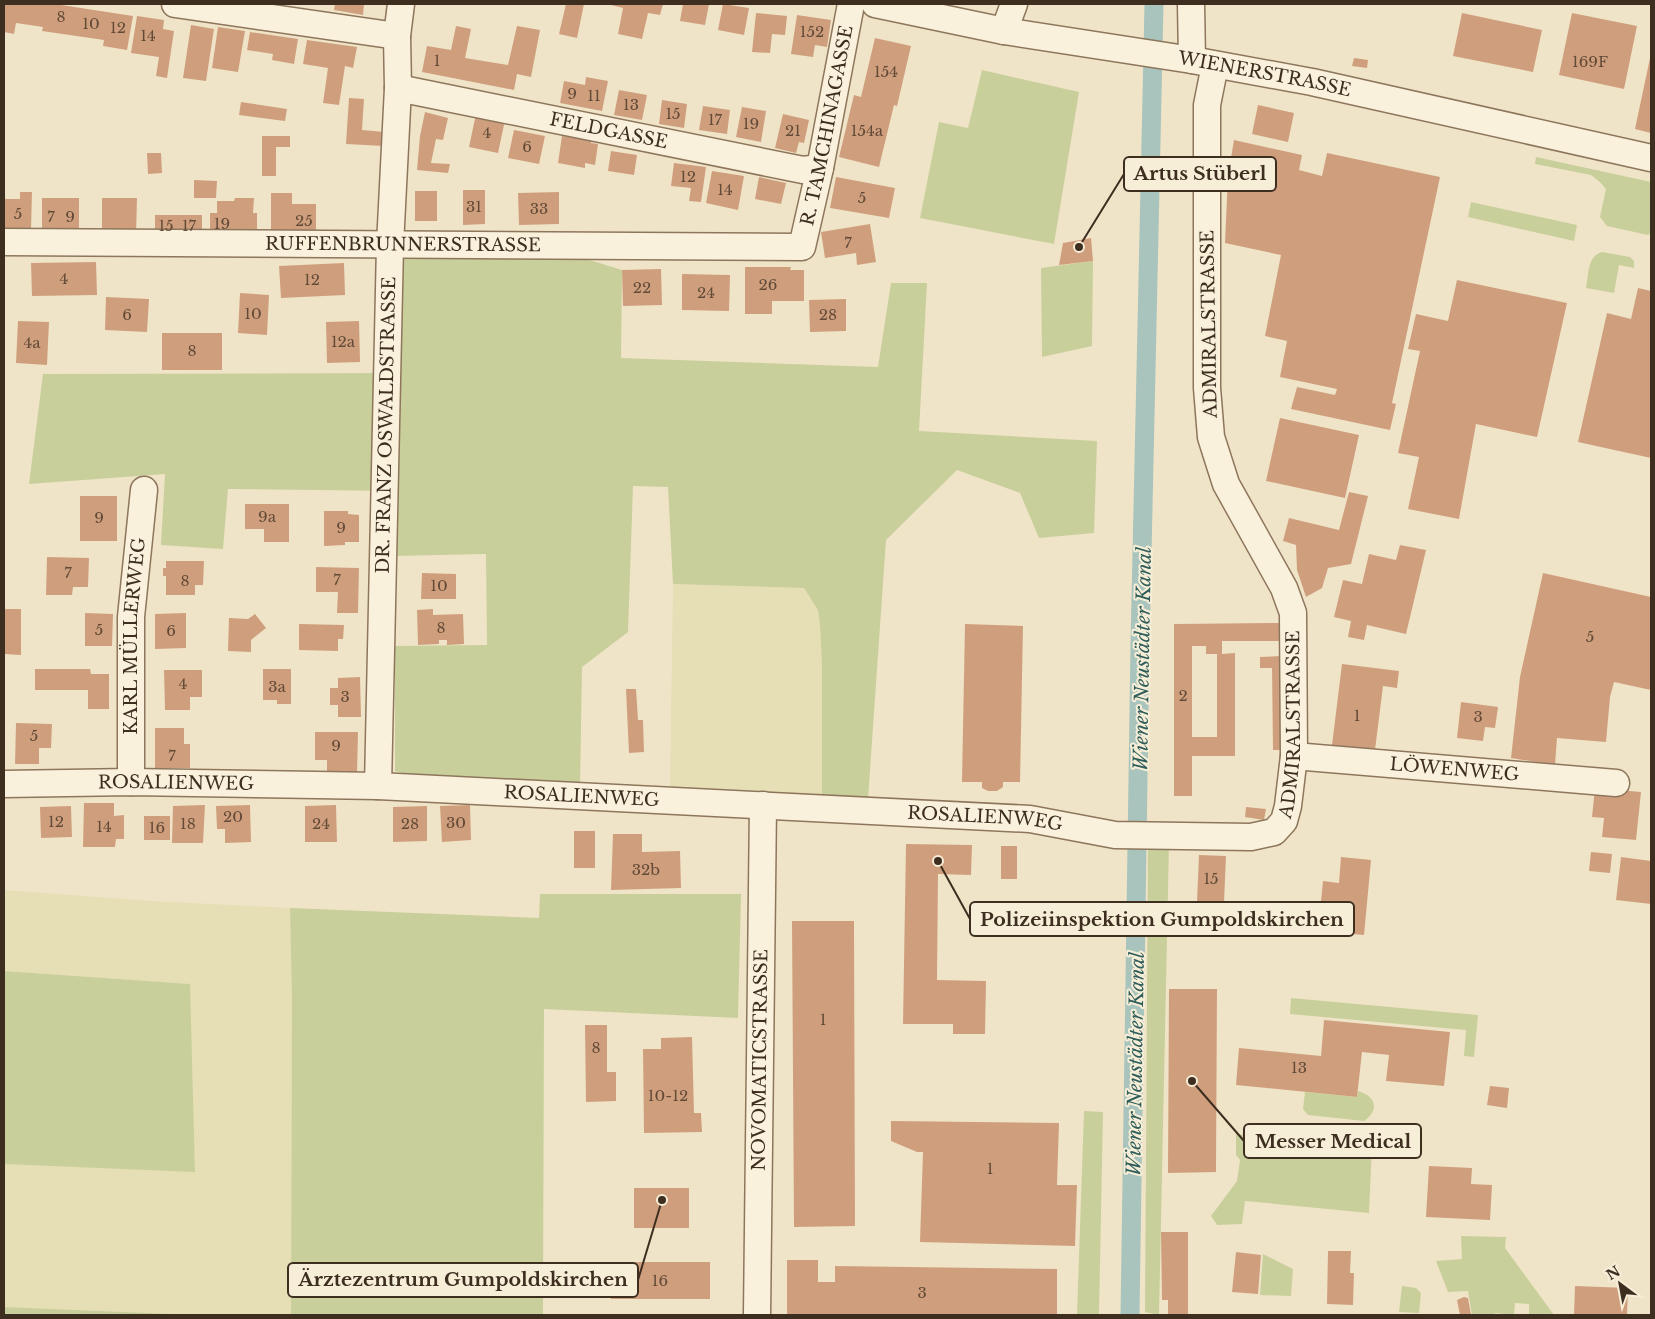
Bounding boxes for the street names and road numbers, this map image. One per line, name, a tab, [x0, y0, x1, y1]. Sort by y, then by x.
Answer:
street label: R. TAMCHINAGASSE	[796, 24, 858, 228]
street label: WIENERSTRASSE	[1176, 47, 1353, 101]
street label: FELDGASSE	[548, 108, 670, 153]
street label: ADMIRALSTRASSE	[1196, 230, 1222, 419]
street label: RUFFENBRUNNERSTRASSE	[265, 233, 541, 256]
street label: DR. FRANZ OSWALDSTRASSE	[372, 276, 400, 574]
street label: KARL MÜLLERWEG	[119, 536, 150, 735]
street label: ADMIRALSTRASSE	[1274, 630, 1305, 822]
street label: LÖWENWEG	[1389, 753, 1520, 786]
street label: ROSALIENWEG	[98, 771, 254, 795]
street label: ROSALIENWEG	[503, 781, 660, 811]
street label: ROSALIENWEG	[907, 802, 1065, 836]
street label: NOVOMATICSTRASSE	[748, 949, 772, 1171]

